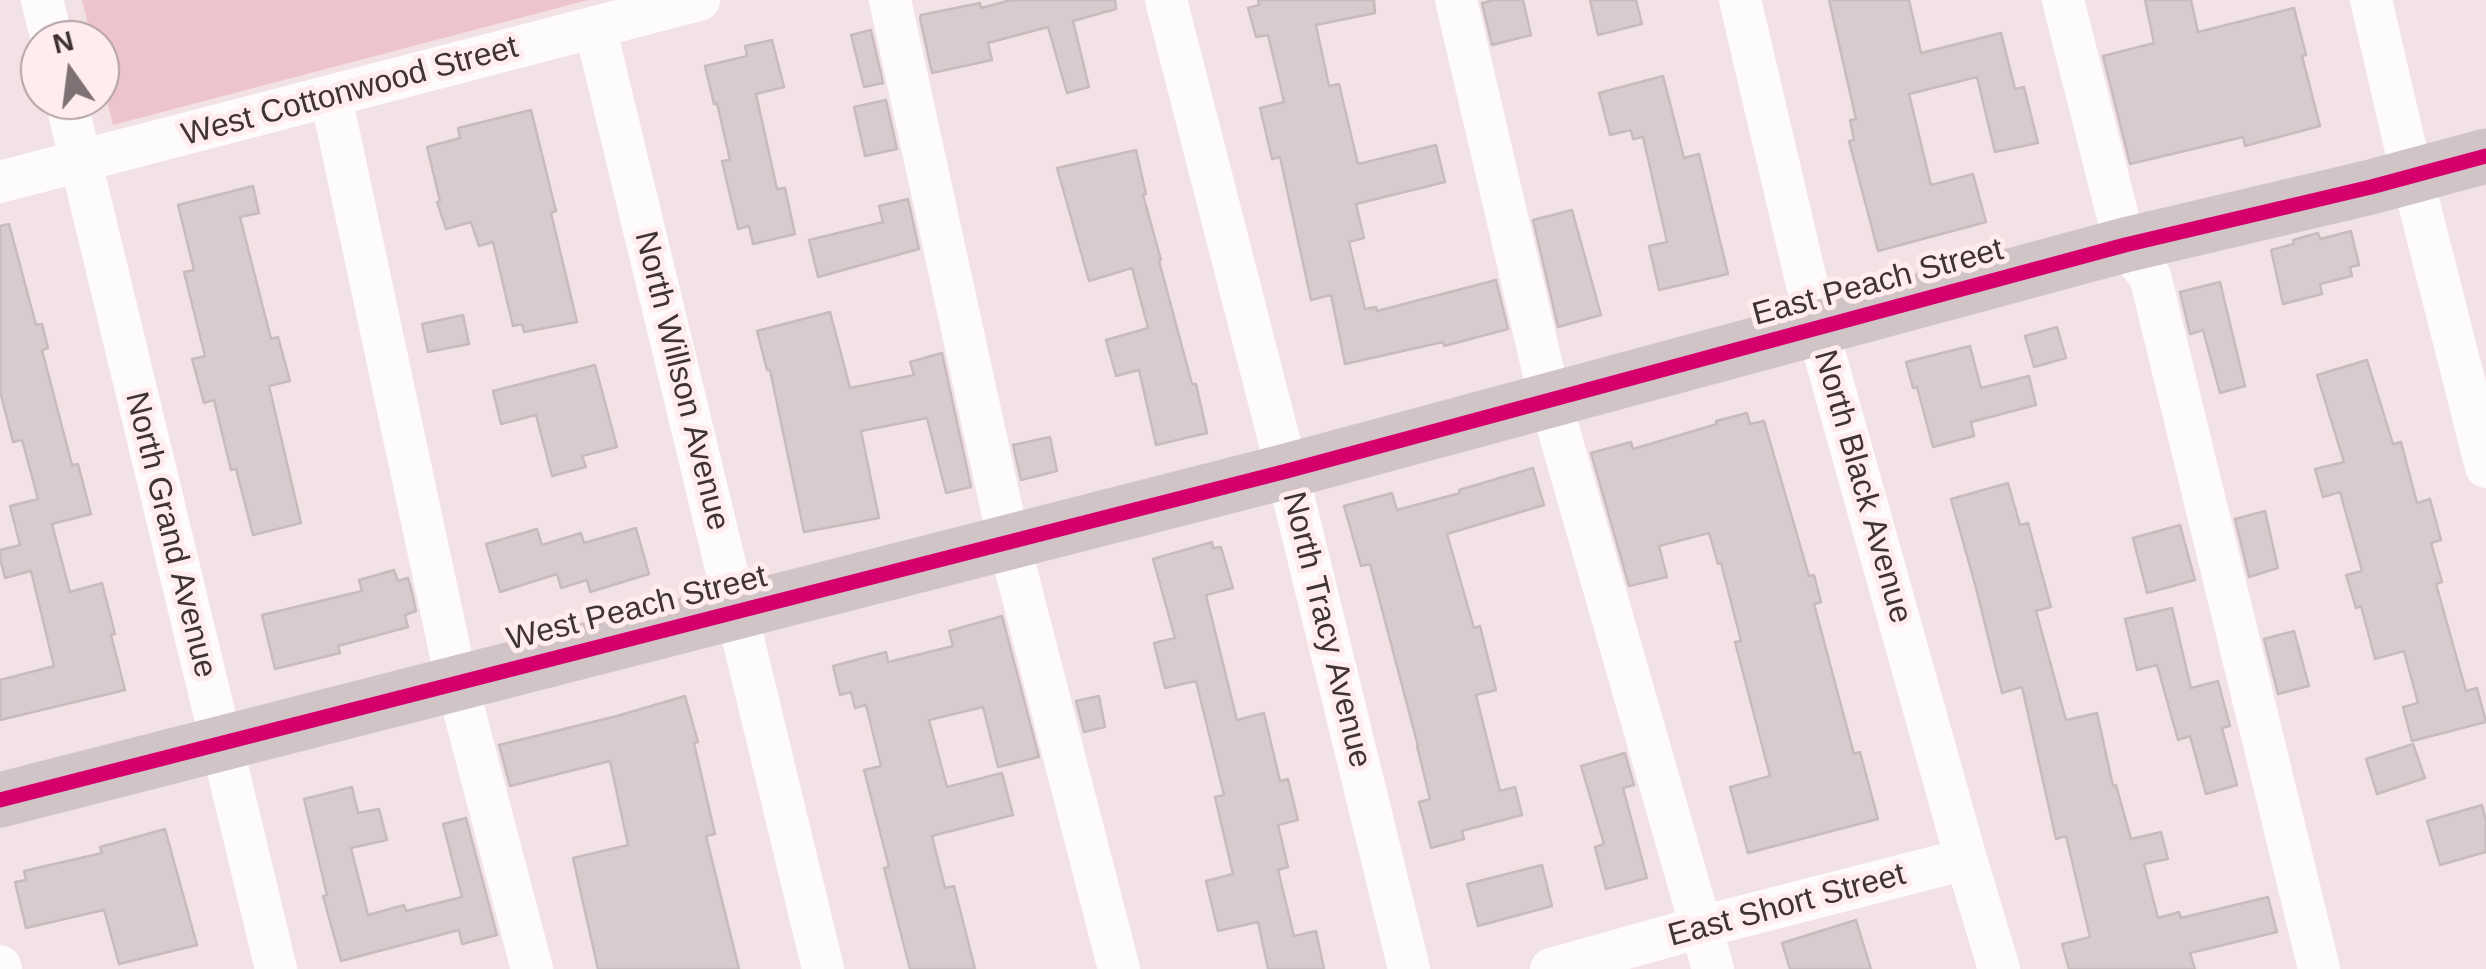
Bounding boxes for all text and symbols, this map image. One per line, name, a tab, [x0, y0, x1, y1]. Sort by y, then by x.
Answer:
north arrow	[20, 20, 120, 120]
text: N	[50, 25, 77, 60]
street label: West Cottonwood Street	[178, 29, 522, 155]
street label: North Willson Avenue	[625, 227, 737, 535]
street label: East Peach Street	[1748, 231, 2008, 335]
street label: North Black Avenue	[1805, 346, 1919, 628]
street label: North Grand Avenue	[116, 388, 224, 682]
street label: North Tracy Avenue	[1273, 488, 1379, 772]
street label: West Peach Street	[503, 558, 771, 660]
street label: East Short Street	[1664, 856, 1910, 956]

